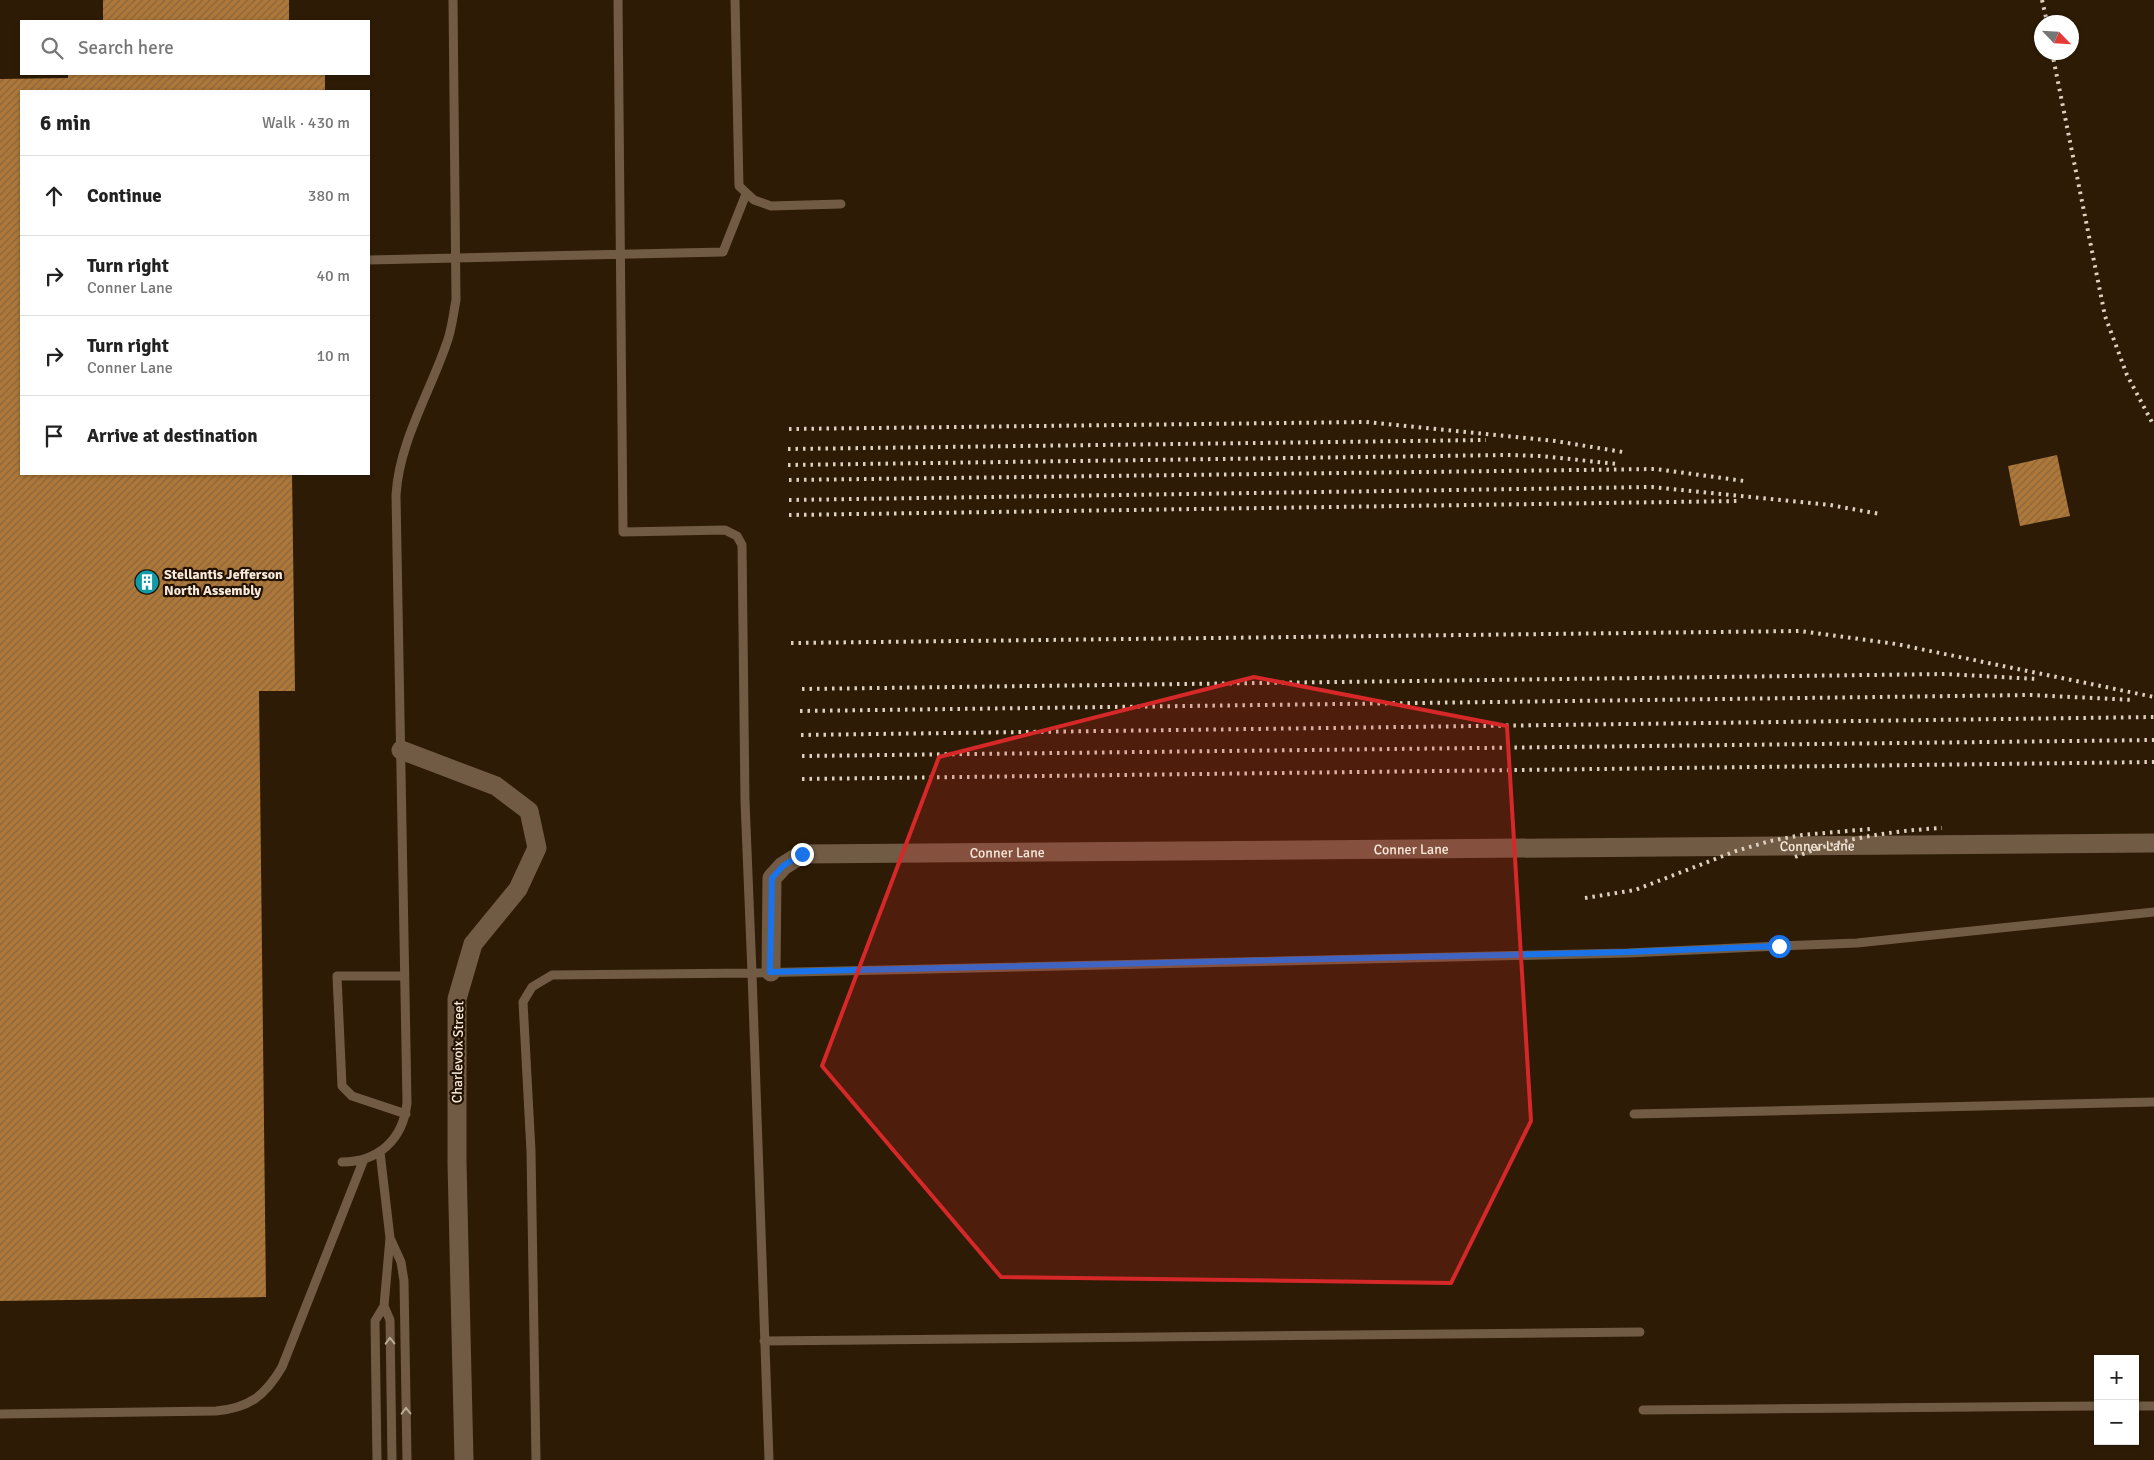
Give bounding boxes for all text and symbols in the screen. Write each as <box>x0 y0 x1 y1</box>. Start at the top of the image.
north arrow <box>2034 15 2079 60</box>
search box <box>20 20 370 75</box>
icon: search <box>38 34 66 62</box>
text: Search here <box>78 36 174 60</box>
text: 6 min <box>40 110 91 136</box>
text: Walk · 430 m <box>262 113 350 133</box>
icon: ahead <box>40 182 68 210</box>
text: Continue <box>87 184 162 208</box>
text: 380 m <box>308 186 350 206</box>
text: Turn right <box>87 254 169 278</box>
icon: right <box>40 262 68 290</box>
text: 40 m <box>316 266 350 286</box>
text: Conner Lane <box>87 278 173 298</box>
text: Turn right <box>87 334 169 358</box>
icon: right <box>40 342 68 370</box>
text: 10 m <box>316 346 350 366</box>
text: Conner Lane <box>87 358 173 378</box>
icon: arrive <box>40 422 68 450</box>
text: Arrive at destination <box>87 424 258 448</box>
place label: Stellantis Jefferson North Assembly <box>164 566 283 599</box>
building icon: Stellantis Jefferson North Assembly <box>134 569 160 595</box>
street label: Conner Lane <box>1780 837 1855 855</box>
street label: Conner Lane <box>1374 840 1449 858</box>
route end <box>791 843 814 866</box>
street label: Conner Lane <box>970 844 1045 861</box>
route start <box>1768 935 1791 958</box>
street label: Charlevoix Street <box>449 1001 467 1103</box>
one-way arrow <box>385 1337 395 1345</box>
map controls <box>2094 1355 2139 1445</box>
button: + <box>2094 1355 2139 1400</box>
button: − <box>2094 1400 2139 1445</box>
one-way arrow <box>401 1407 412 1415</box>

